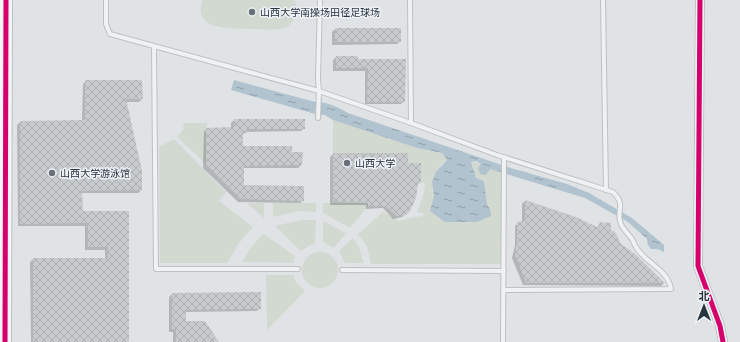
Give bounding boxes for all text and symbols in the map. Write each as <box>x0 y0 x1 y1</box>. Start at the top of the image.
marker: 山西大学南操场田径足球场 <box>247 7 257 17</box>
place label: 山西大学南操场田径足球场 <box>260 7 380 18</box>
marker: 山西大学 <box>342 158 352 168</box>
place label: 山西大学 <box>355 158 395 169</box>
marker: 山西大学游泳馆 <box>47 168 57 178</box>
place label: 山西大学游泳馆 <box>60 168 130 179</box>
north arrow <box>684 286 724 326</box>
text: 北 <box>699 290 710 303</box>

